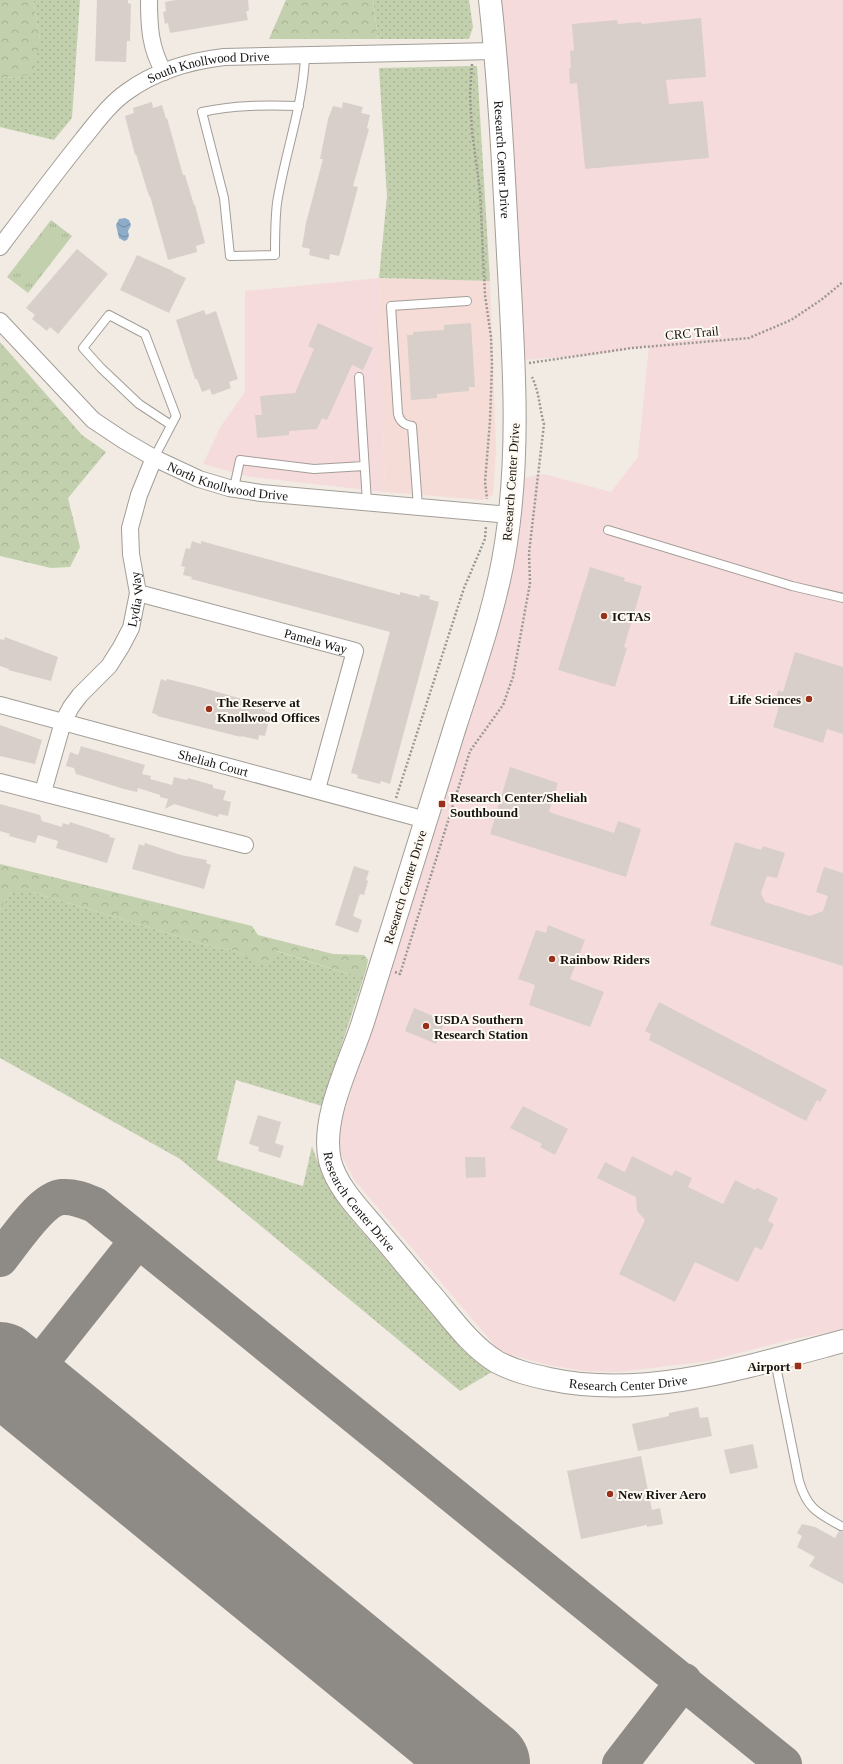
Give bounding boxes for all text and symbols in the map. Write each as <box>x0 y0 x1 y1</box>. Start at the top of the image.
street label: South Knollwood Drive <box>145 48 270 86</box>
street label: Research Center Drive <box>492 100 514 219</box>
street label: CRC Trail <box>665 323 720 343</box>
street label: Research Center Drive <box>499 422 523 542</box>
street label: North Knollwood Drive <box>165 458 289 503</box>
street label: Lydia Way <box>124 570 146 628</box>
place label: ICTAS <box>612 609 651 624</box>
marker: ICTAS <box>599 611 609 621</box>
street label: Pamela Way <box>282 625 350 656</box>
place label: Life Sciences <box>729 692 801 707</box>
marker: Life Sciences <box>804 694 814 704</box>
place label: The Reserve at Knollwood Offices <box>217 695 320 725</box>
marker: The Reserve at Knollwood Offices <box>204 704 214 714</box>
street label: Sheliah Court <box>177 746 250 779</box>
place label: Research Center/Sheliah Southbound <box>450 790 588 820</box>
marker: Research Center/Sheliah Southbound <box>437 799 447 809</box>
street label: Research Center Drive <box>381 828 430 946</box>
place label: Rainbow Riders <box>560 952 650 967</box>
marker: Rainbow Riders <box>547 954 557 964</box>
place label: USDA Southern Research Station <box>434 1012 529 1042</box>
marker: USDA Southern Research Station <box>421 1021 431 1031</box>
street label: Research Center Drive <box>321 1151 399 1254</box>
place label: Airport <box>747 1359 791 1374</box>
marker: Airport <box>793 1361 803 1371</box>
street label: Research Center Drive <box>568 1372 689 1393</box>
place label: New River Aero <box>618 1487 706 1502</box>
marker: New River Aero <box>605 1489 615 1499</box>

